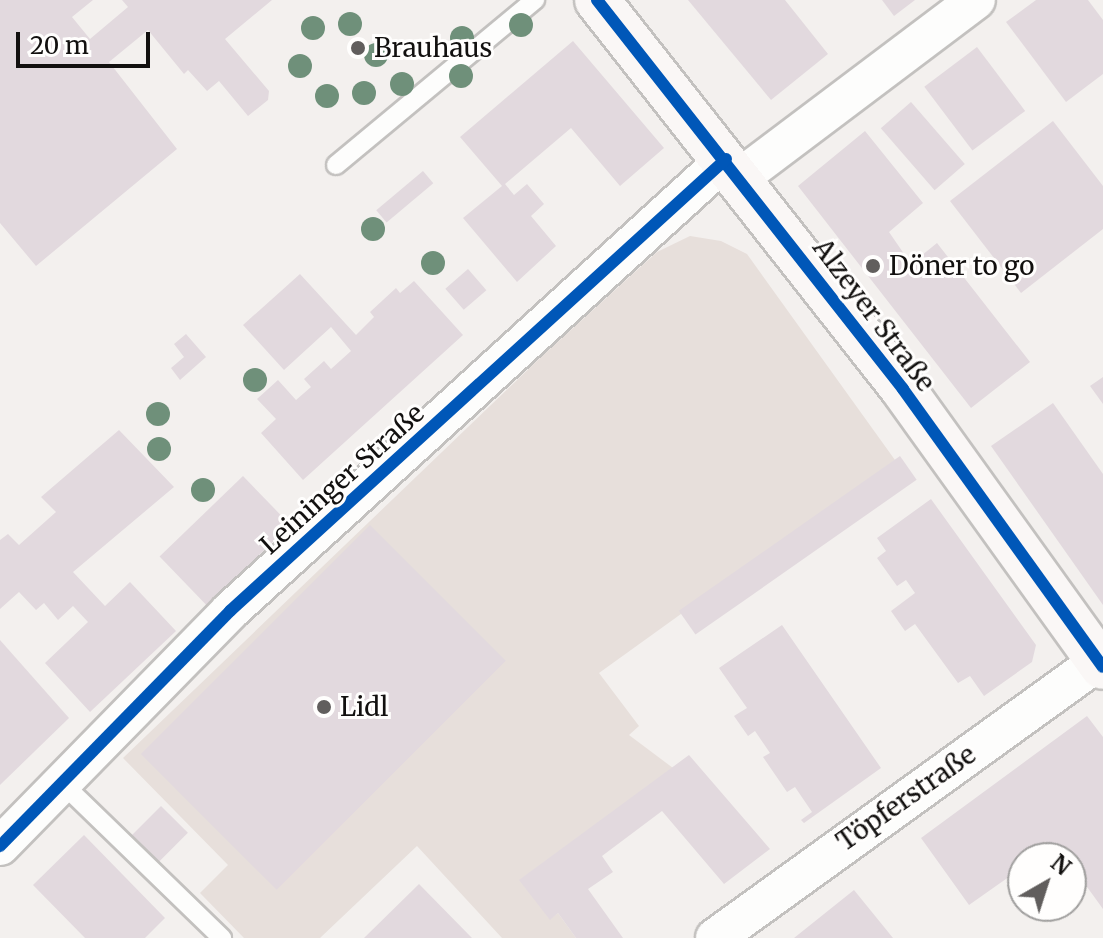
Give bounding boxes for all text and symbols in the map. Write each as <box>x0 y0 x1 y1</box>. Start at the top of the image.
scale bar <box>20 16 154 66</box>
text: 20 m <box>30 30 89 61</box>
place label: Brauhaus <box>374 32 492 64</box>
marker: Brauhaus <box>349 39 367 57</box>
street label: Alzeyer Straße <box>807 233 941 397</box>
place label: Döner to go <box>889 250 1034 282</box>
marker: Döner to go <box>864 257 882 275</box>
street label: Leininger Straße <box>254 397 430 561</box>
place label: Lidl <box>340 691 388 723</box>
marker: Lidl <box>315 698 333 716</box>
street label: Töpferstraße <box>831 739 981 857</box>
north arrow <box>1007 842 1087 922</box>
text: N <box>1045 849 1076 881</box>

